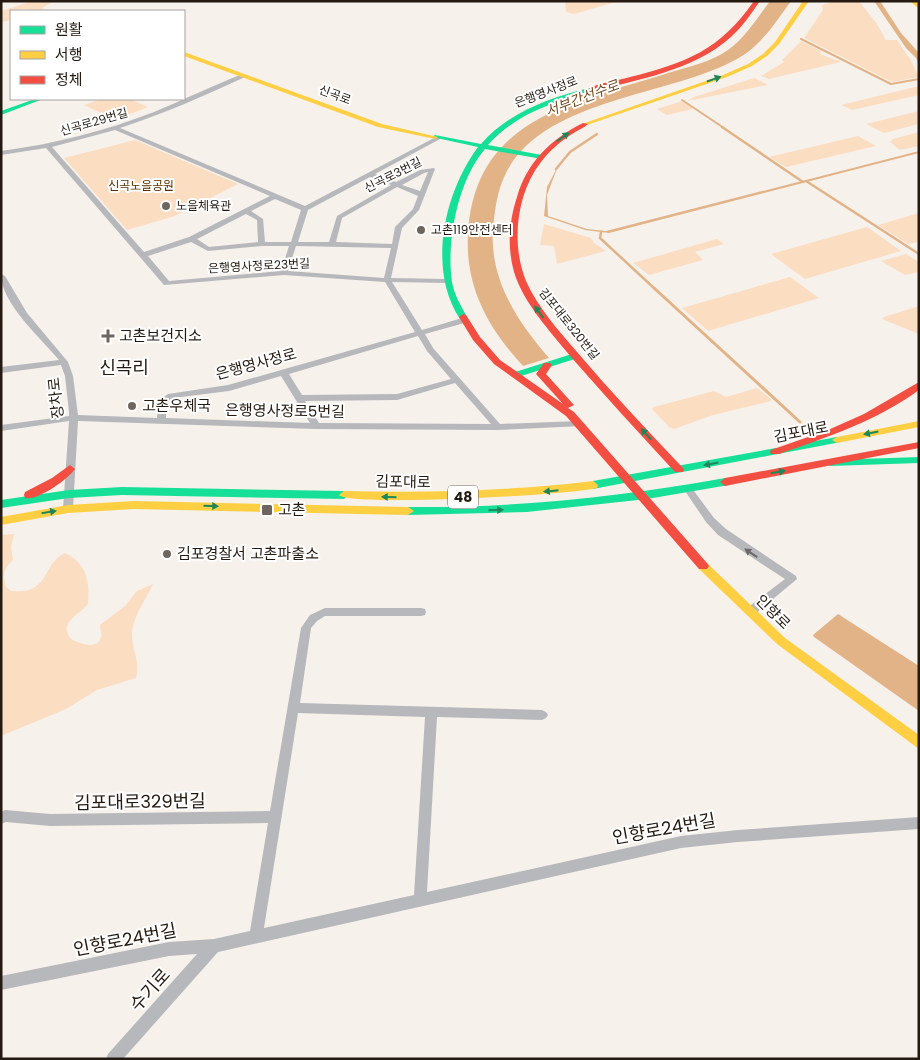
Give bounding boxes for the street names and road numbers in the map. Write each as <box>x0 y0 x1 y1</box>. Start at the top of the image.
street label: 은행영사정로 <box>512 72 580 111</box>
street label: 신곡로 <box>317 81 354 108</box>
street label: 신곡로29번길 <box>58 104 130 139</box>
street label: 신곡로3번길 <box>361 153 424 196</box>
street label: 은행영사정로23번길 <box>207 254 310 277</box>
street label: 김포대로320번길 <box>535 284 604 363</box>
street label: 은행영사정로 <box>213 343 299 384</box>
street label: 장차로 <box>43 376 68 420</box>
street label: 은행영사정로5번길 <box>225 399 345 422</box>
street label: 김포대로 <box>772 416 830 447</box>
street label: 김포대로 <box>375 471 431 492</box>
road number: 48 <box>448 486 478 508</box>
street label: 인향로 <box>751 590 795 634</box>
street label: 김포대로329번길 <box>74 788 206 815</box>
street label: 인향로24번길 <box>610 807 718 850</box>
street label: 인향로24번길 <box>71 917 179 962</box>
street label: 수기로 <box>124 963 176 1016</box>

